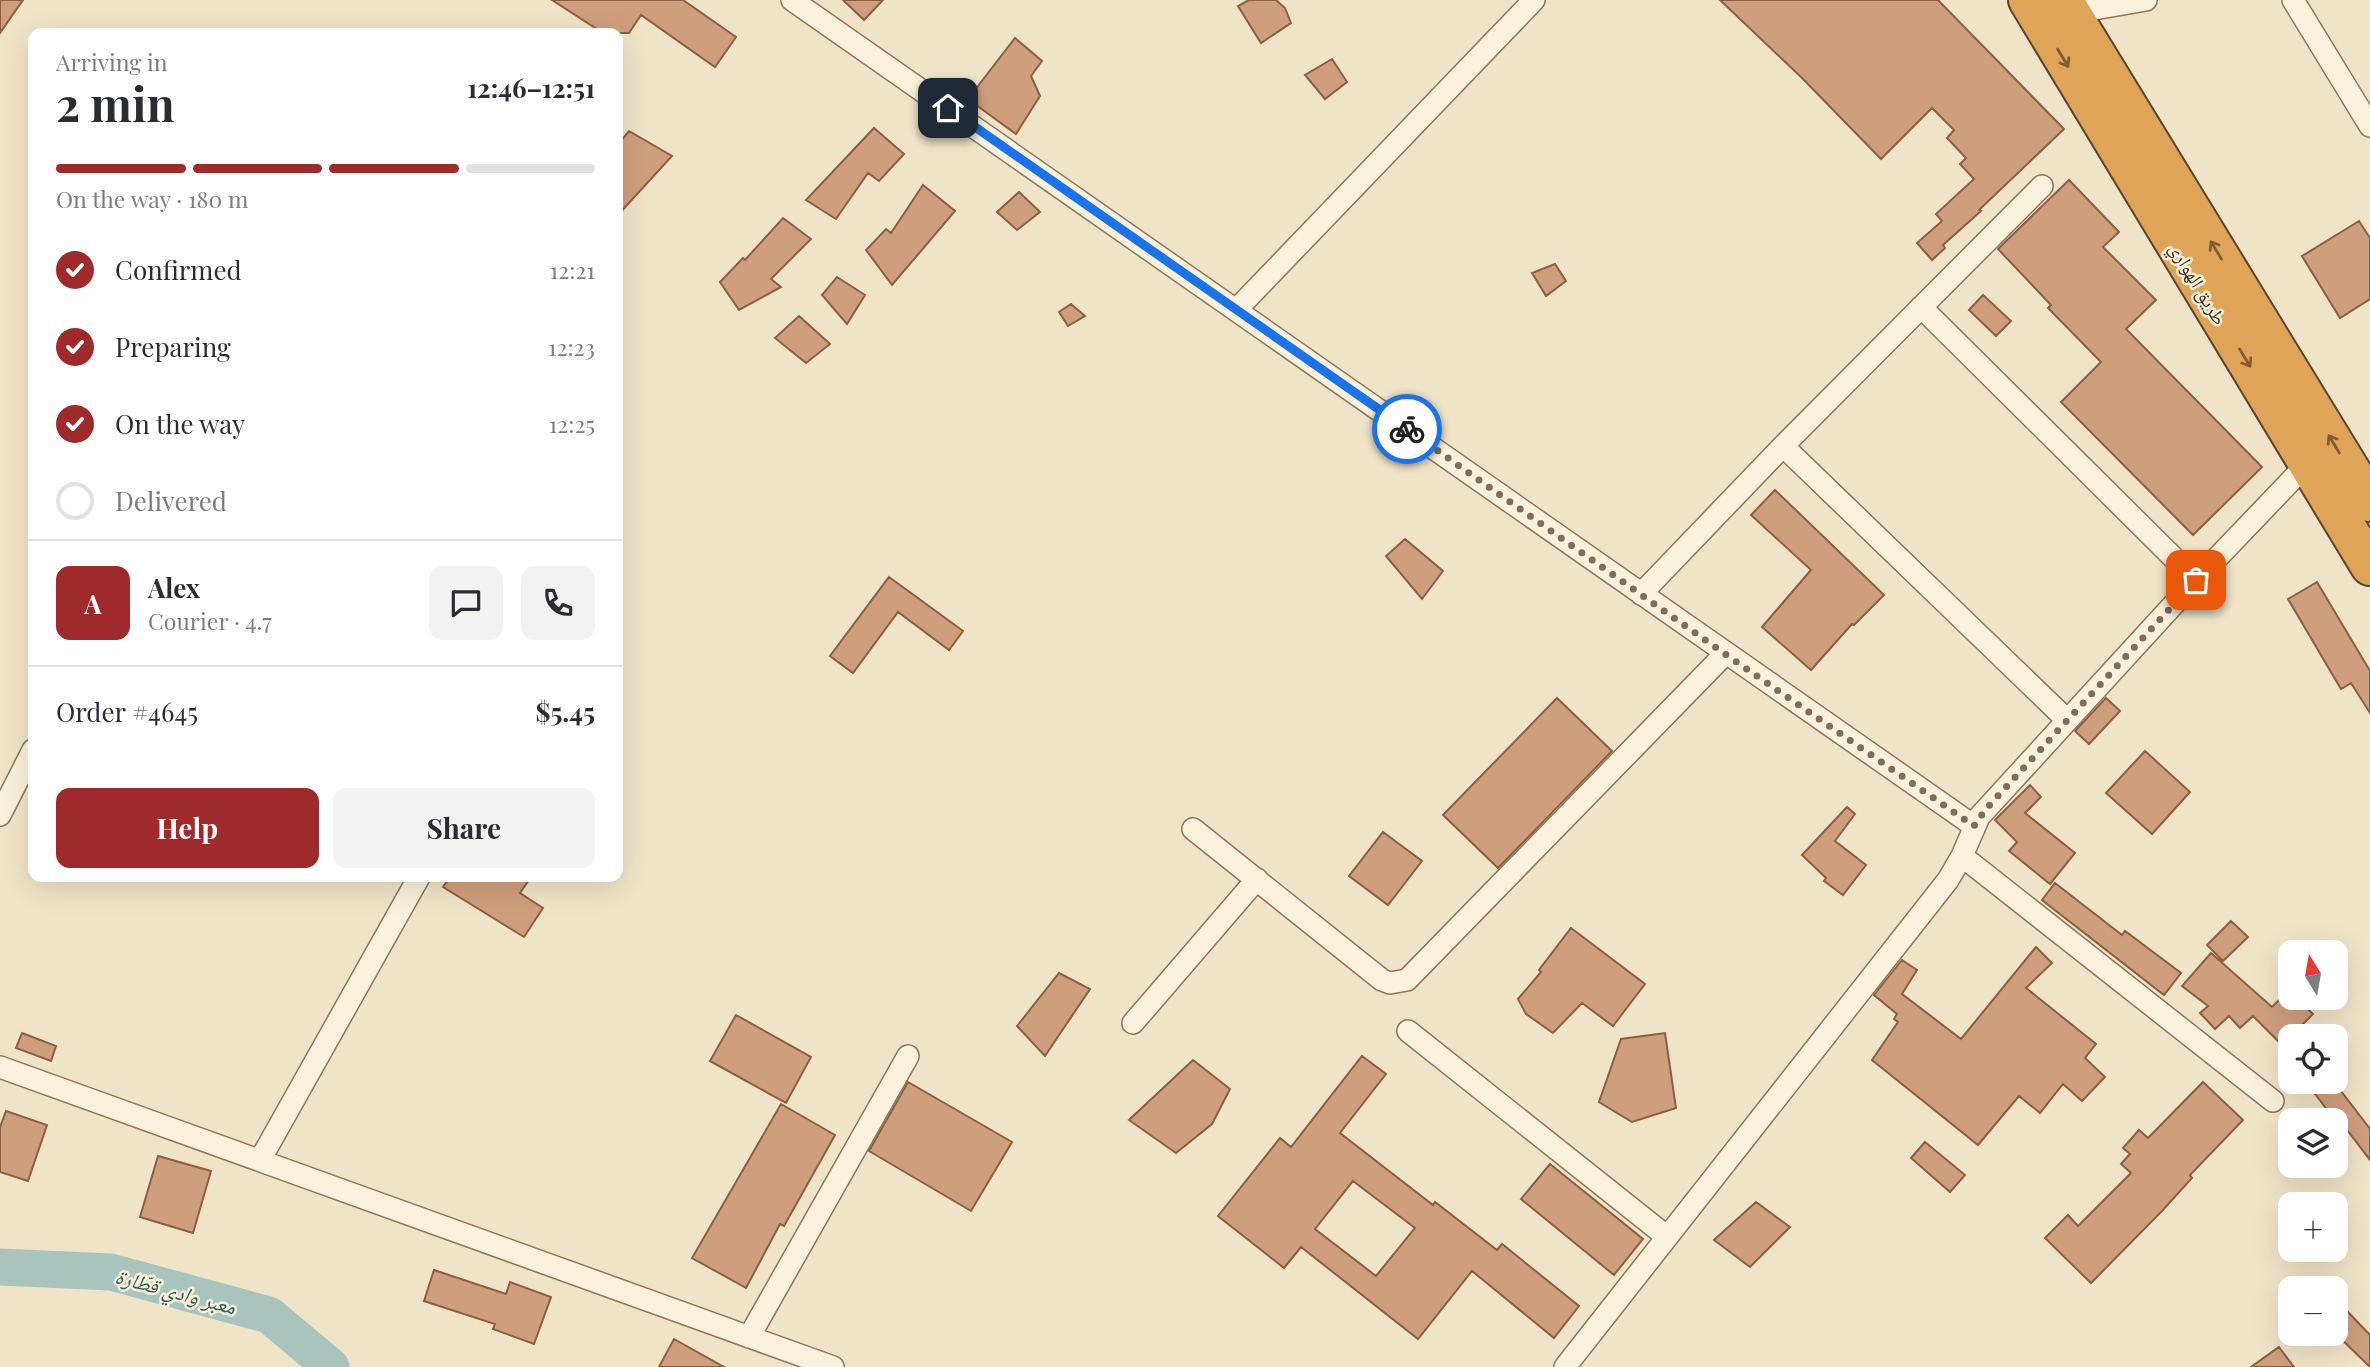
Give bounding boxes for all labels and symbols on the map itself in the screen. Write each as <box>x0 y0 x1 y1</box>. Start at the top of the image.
one-way arrow <box>2057 48 2071 68</box>
pin <box>918 78 978 138</box>
street label: طريق الهواري <box>2161 237 2234 331</box>
one-way arrow <box>2208 240 2222 260</box>
one-way arrow <box>2238 347 2252 367</box>
courier <box>1372 394 1442 464</box>
one-way arrow <box>2327 434 2341 454</box>
pin <box>2166 550 2226 610</box>
north arrow <box>2278 940 2348 1010</box>
water label: معبر وادي قطّارة <box>111 1260 240 1324</box>

